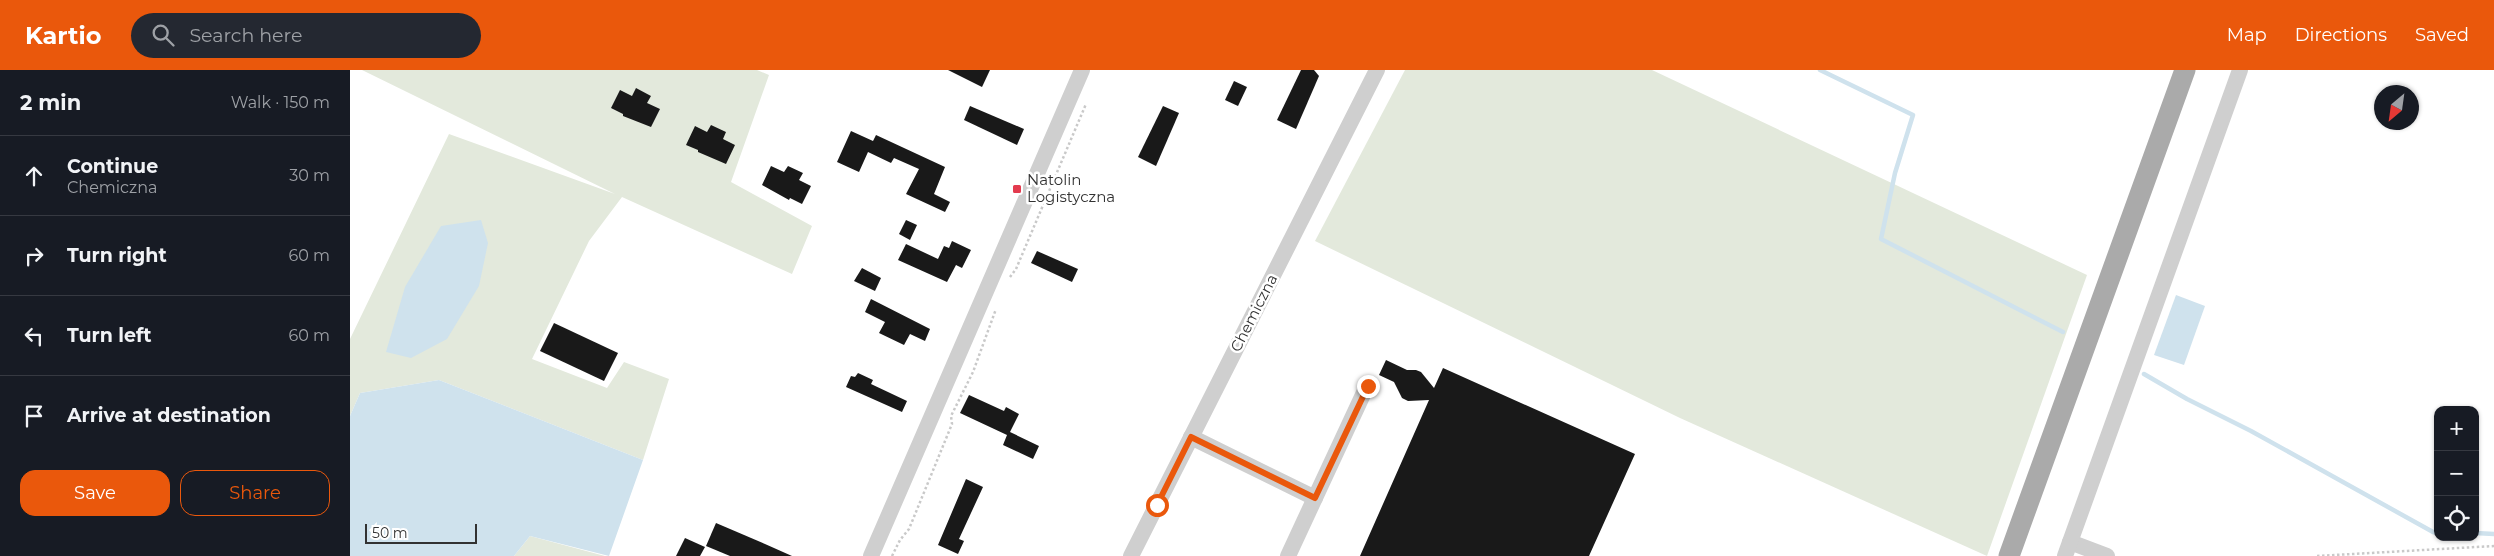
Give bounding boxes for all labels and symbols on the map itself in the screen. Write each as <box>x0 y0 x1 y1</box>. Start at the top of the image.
north arrow <box>2374 85 2419 130</box>
place label: Natolin Logistyczna <box>1027 170 1115 206</box>
marker: Natolin Logistyczna <box>1011 183 1023 195</box>
street label: Chemiczna <box>1226 271 1281 355</box>
route end <box>1357 375 1380 398</box>
route start <box>1146 494 1169 517</box>
scale bar <box>365 521 478 544</box>

